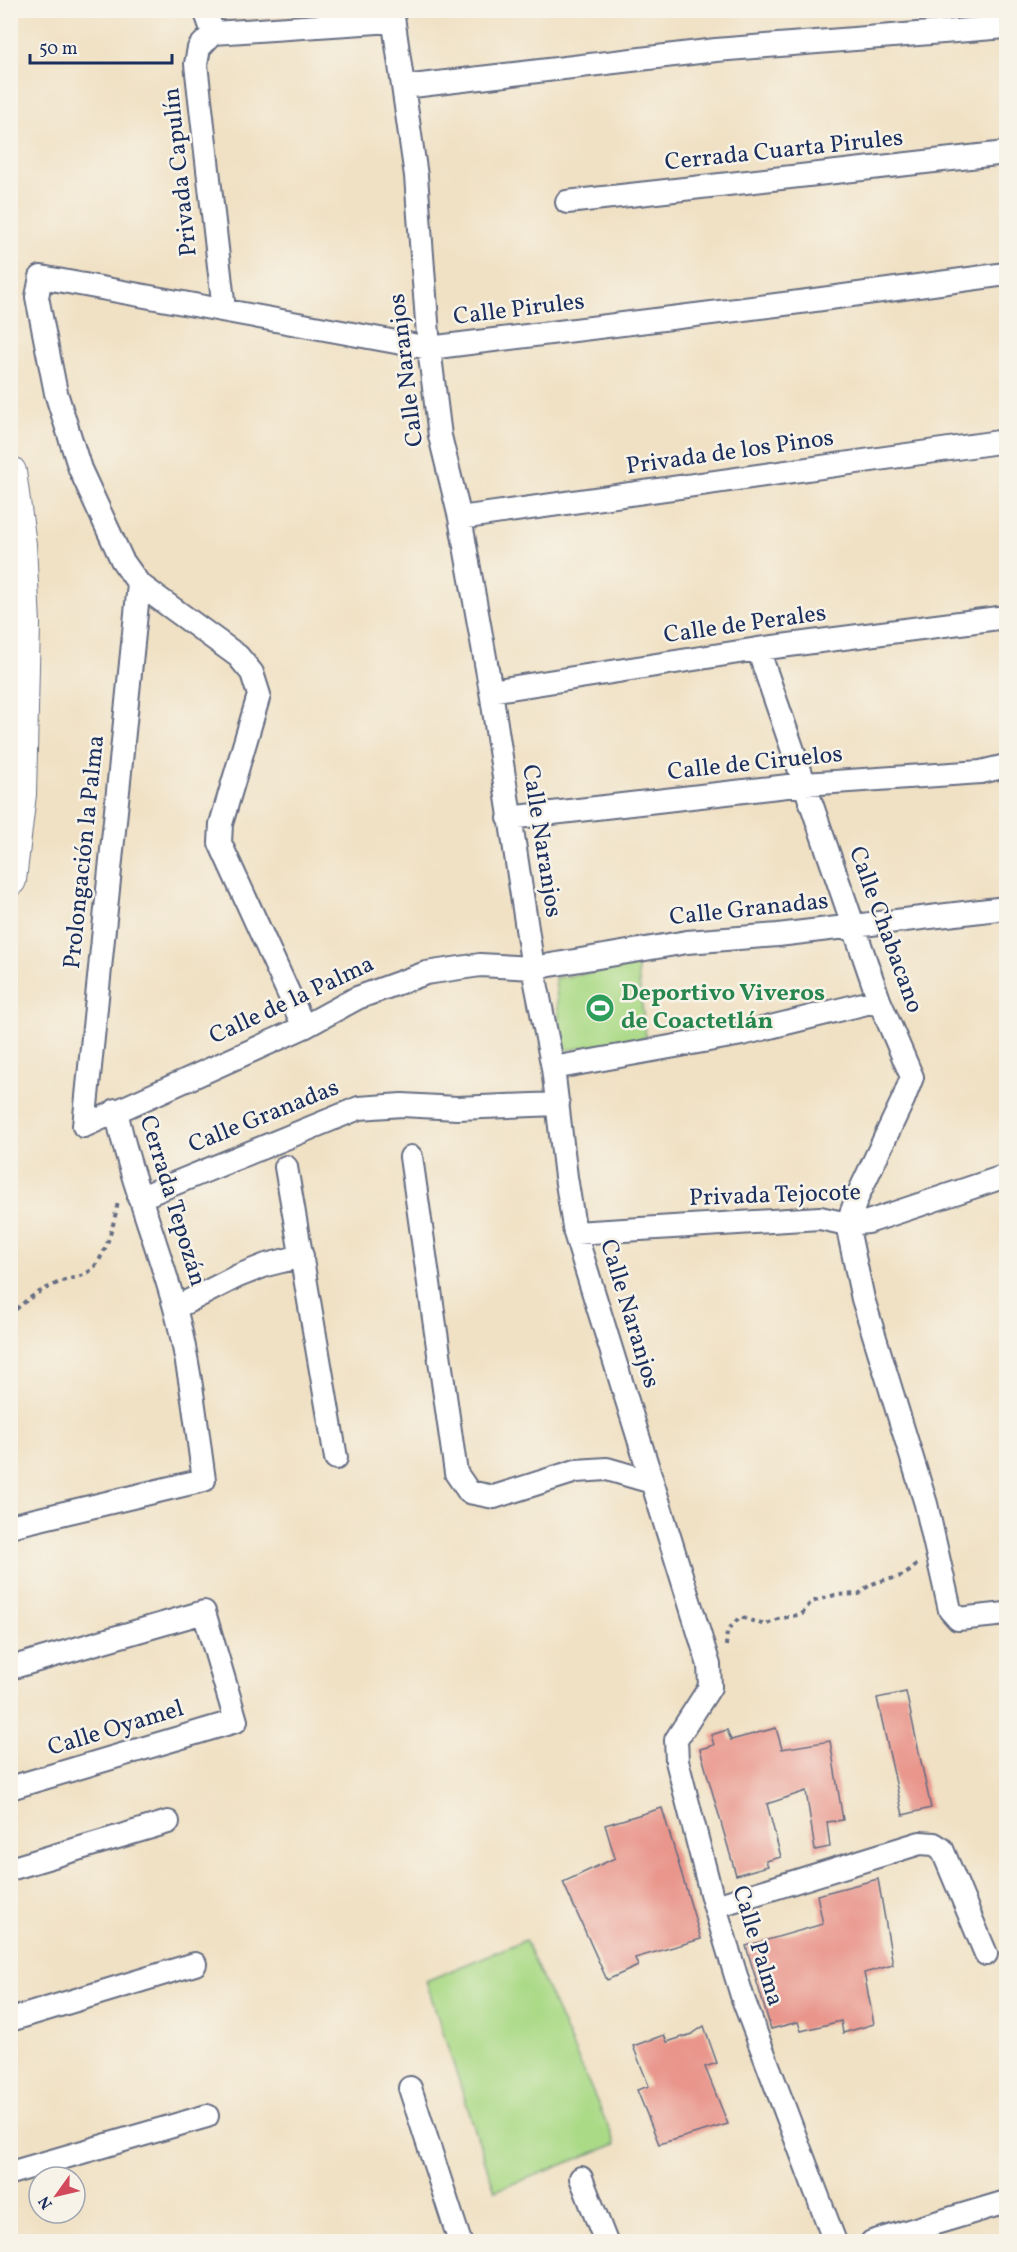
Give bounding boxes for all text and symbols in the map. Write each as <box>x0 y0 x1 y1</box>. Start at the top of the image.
scale bar <box>30 27 172 65</box>
text: 50 m <box>39 37 78 62</box>
street label: Privada Capulín <box>155 86 207 258</box>
street label: Cerrada Cuarta Pirules <box>663 122 905 180</box>
street label: Calle Pirules <box>452 285 586 335</box>
street label: Calle Naranjos <box>381 291 433 449</box>
street label: Privada de los Pinos <box>624 422 836 484</box>
street label: Calle de Perales <box>662 597 828 653</box>
street label: Prolongación la Palma <box>56 733 114 971</box>
street label: Calle de Ciruelos <box>666 738 844 790</box>
street label: Calle Naranjos <box>512 762 570 920</box>
street label: Calle Chabacano <box>839 842 931 1018</box>
street label: Calle Granadas <box>668 885 830 935</box>
street label: Calle de la Palma <box>204 948 380 1054</box>
place label: Deportivo Viveros de Coactetlán <box>621 977 825 1039</box>
sports icon: Deportivo Viveros de Coactetlán <box>584 992 616 1024</box>
street label: Calle Granadas <box>184 1071 344 1163</box>
street label: Cerrada Tepozán <box>130 1111 214 1291</box>
street label: Privada Tejocote <box>689 1176 861 1216</box>
street label: Calle Naranjos <box>590 1235 668 1393</box>
street label: Calle Oyamel <box>44 1692 188 1766</box>
street label: Calle Palma <box>723 1882 791 2010</box>
north arrow <box>27 2165 87 2225</box>
text: N <box>34 2191 59 2213</box>

